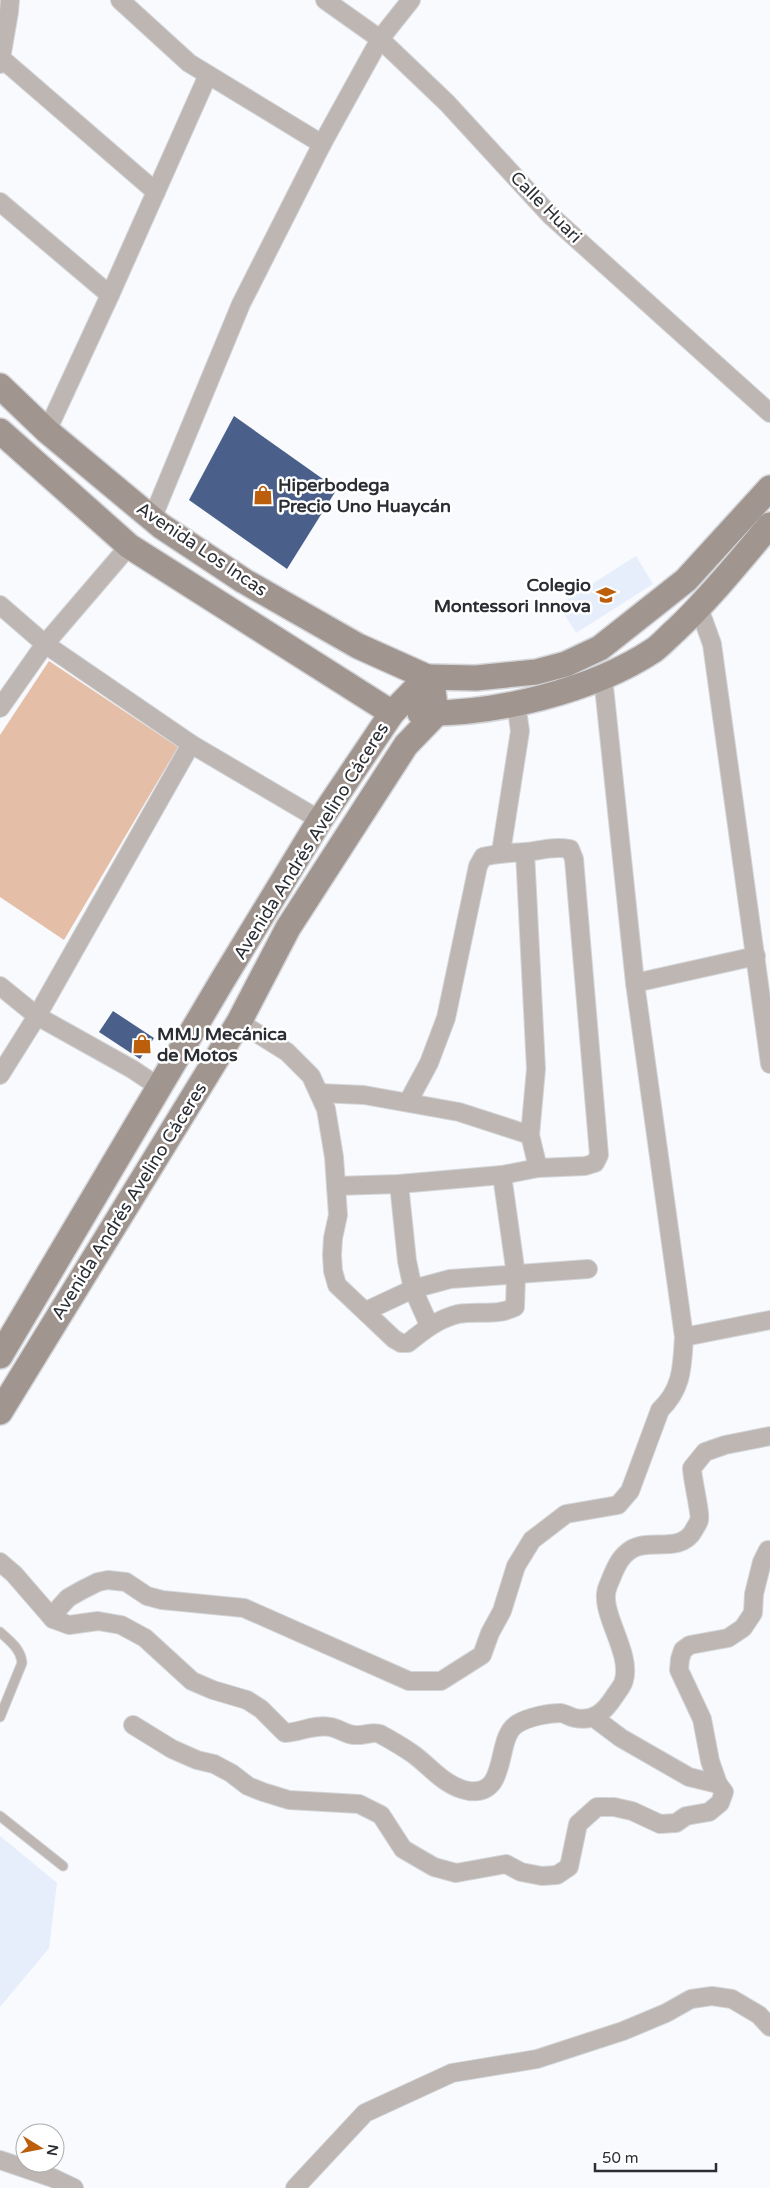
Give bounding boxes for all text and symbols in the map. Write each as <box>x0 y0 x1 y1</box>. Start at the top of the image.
street label: Calle Huari <box>506 167 586 247</box>
place label: Hiperbodega Precio Uno Huaycán <box>278 474 451 517</box>
shop icon: Hiperbodega Precio Uno Huaycán <box>252 484 274 506</box>
street label: Avenida Los Incas <box>132 497 272 601</box>
place label: Colegio Montessori Innova <box>434 574 591 617</box>
school or university icon: Colegio Montessori Innova <box>595 584 617 606</box>
street label: Avenida Andrés Avelino Cáceres <box>229 718 393 964</box>
place label: MMJ Mecánica de Motos <box>157 1023 287 1066</box>
shop icon: MMJ Mecánica de Motos <box>131 1033 153 1055</box>
street label: Avenida Andrés Avelino Cáceres <box>47 1078 211 1324</box>
north arrow <box>15 2123 65 2173</box>
scale bar <box>595 2140 716 2172</box>
text: N <box>43 2143 62 2157</box>
text: 50 m <box>602 2149 639 2167</box>

